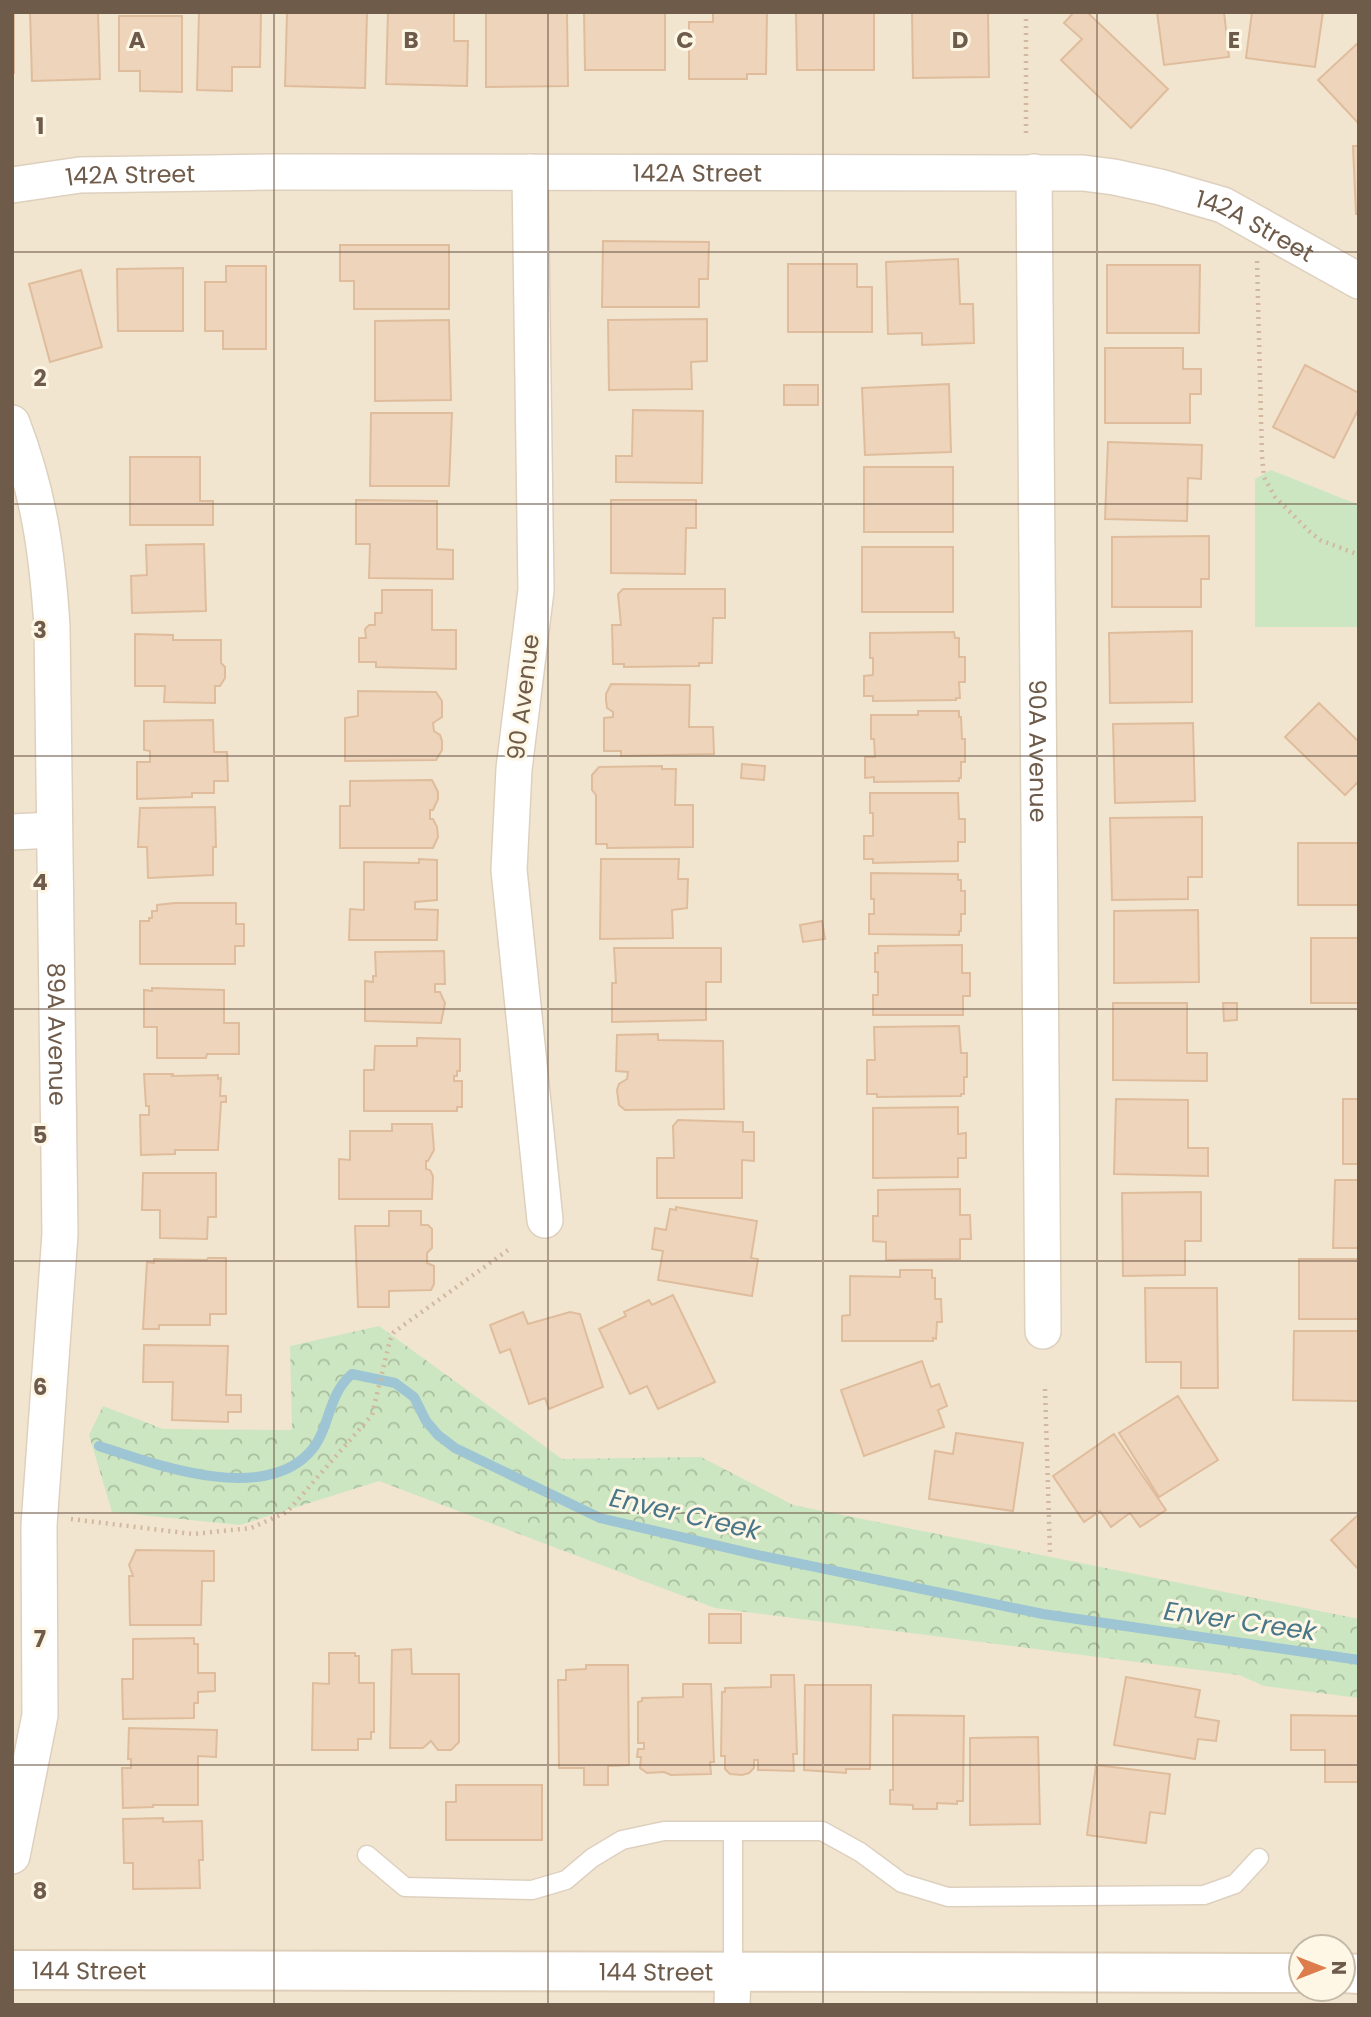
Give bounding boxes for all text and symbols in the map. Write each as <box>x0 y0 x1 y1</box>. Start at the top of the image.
text: A <box>129 24 146 56</box>
text: B <box>403 24 419 56</box>
text: C <box>676 24 694 56</box>
text: D <box>952 24 968 56</box>
text: E <box>1228 24 1240 56</box>
text: 1 <box>36 110 44 142</box>
street label: 142A Street <box>632 156 762 189</box>
street label: 142A Street <box>63 157 195 193</box>
street label: 142A Street <box>1192 182 1320 269</box>
text: 2 <box>33 362 47 394</box>
text: 3 <box>33 614 47 646</box>
street label: 90 Avenue <box>499 632 547 762</box>
street label: 90A Avenue <box>1021 679 1056 823</box>
text: 4 <box>32 866 48 898</box>
street label: 89A Avenue <box>40 962 75 1106</box>
text: 5 <box>33 1119 47 1151</box>
text: 6 <box>33 1371 47 1403</box>
water label: Enver Creek <box>606 1479 765 1549</box>
water label: Enver Creek <box>1161 1592 1320 1650</box>
text: 7 <box>34 1623 46 1655</box>
text: 8 <box>33 1875 47 1907</box>
north arrow <box>1287 1933 1357 2003</box>
street label: 144 Street <box>32 1954 146 1987</box>
street label: 144 Street <box>599 1955 713 1988</box>
text: N <box>1325 1961 1352 1975</box>

